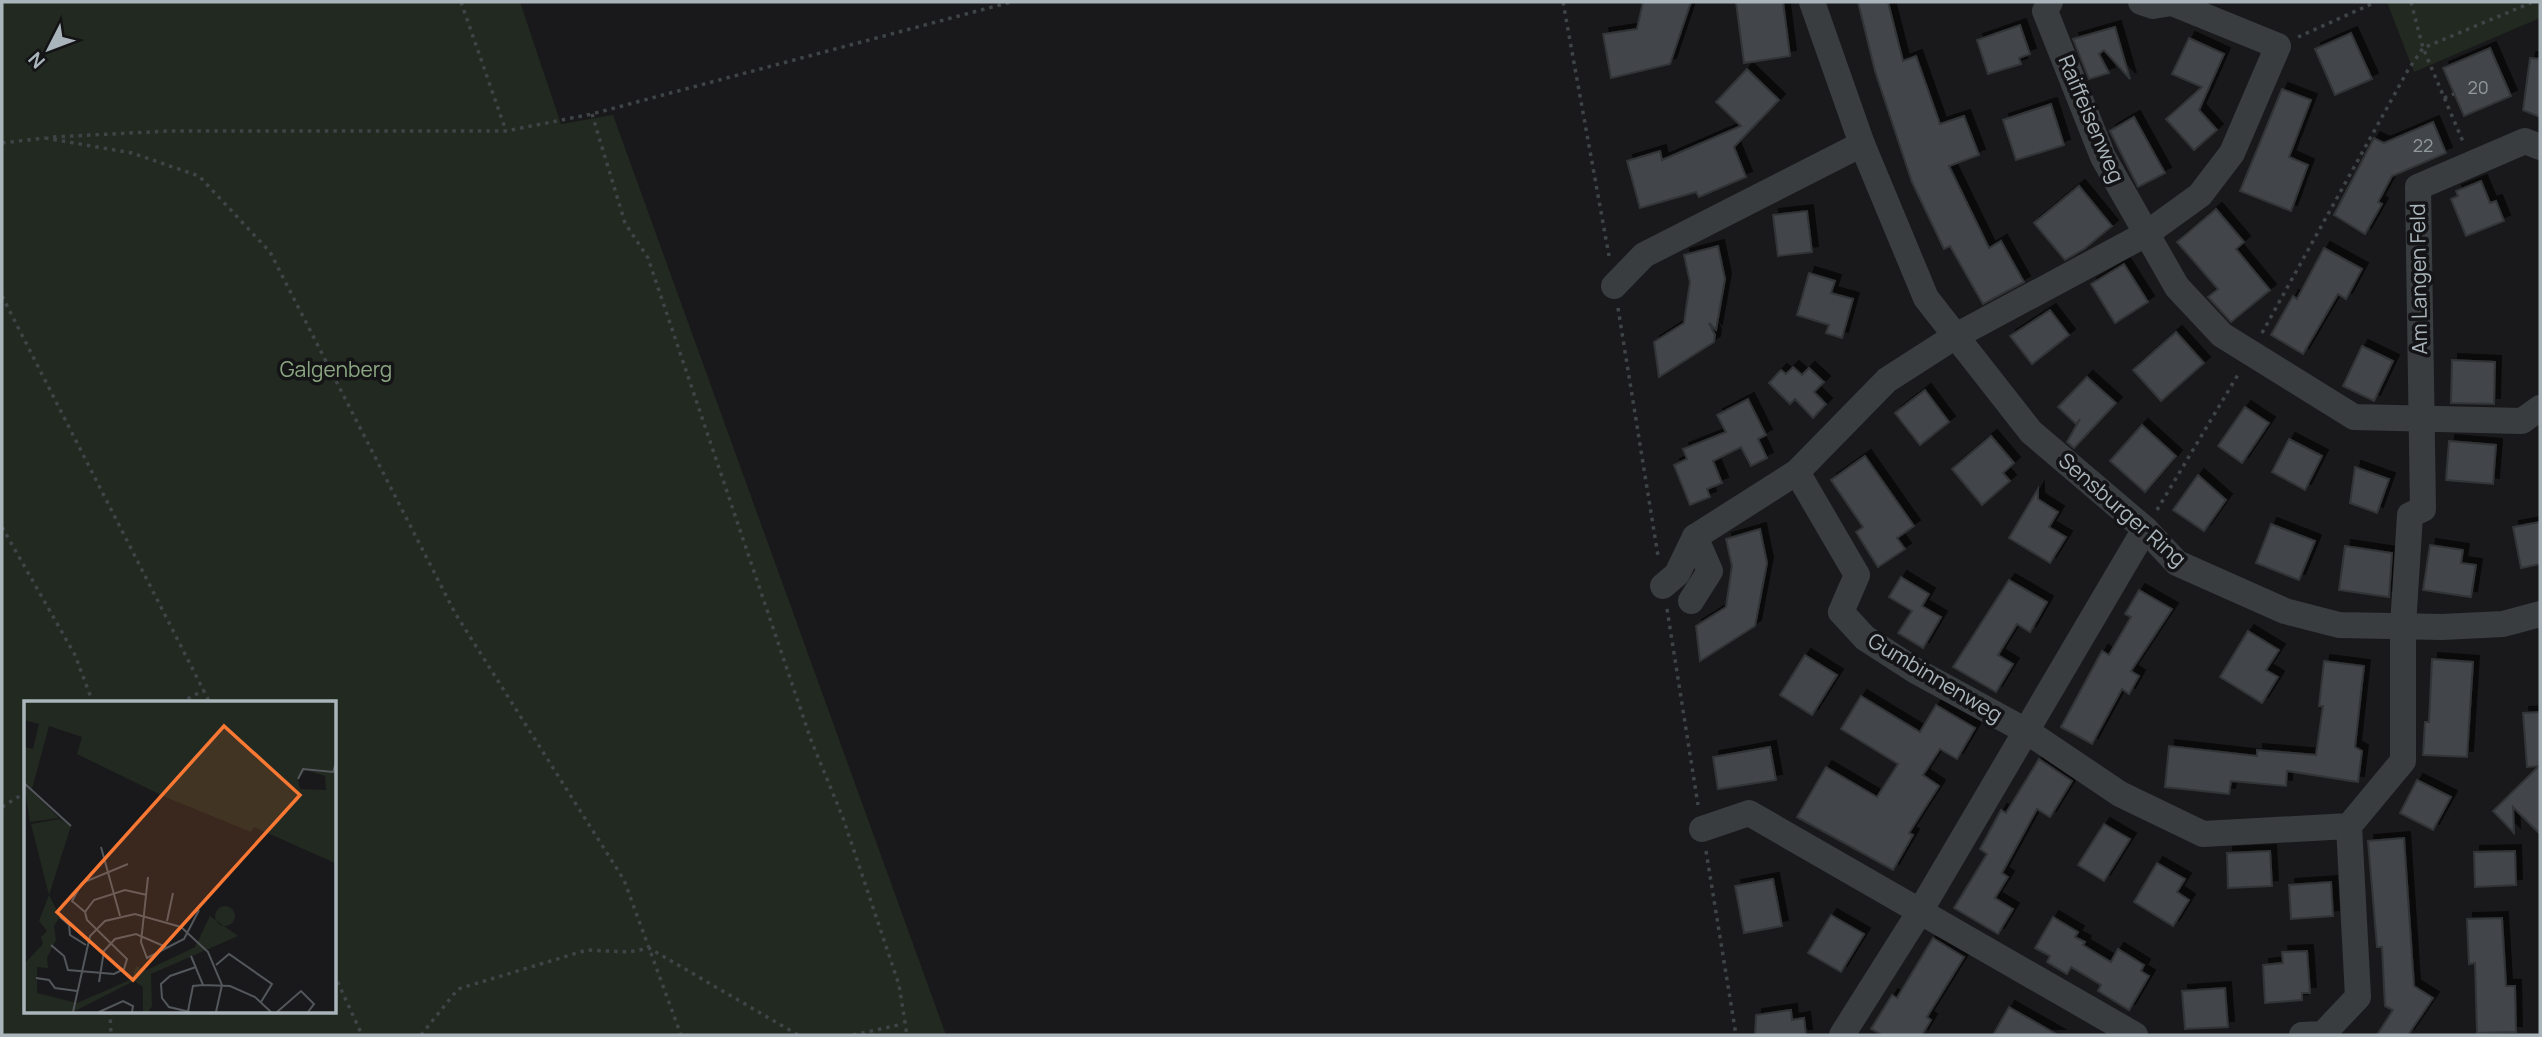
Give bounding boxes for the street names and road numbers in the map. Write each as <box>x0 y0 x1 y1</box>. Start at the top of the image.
street label: Raiffeisenweg <box>2052 50 2131 187</box>
street label: Am Langen Feld <box>2403 203 2433 355</box>
street label: Sensburger Ring <box>2053 446 2192 572</box>
street label: Gumbinnenweg <box>1863 626 2008 728</box>

